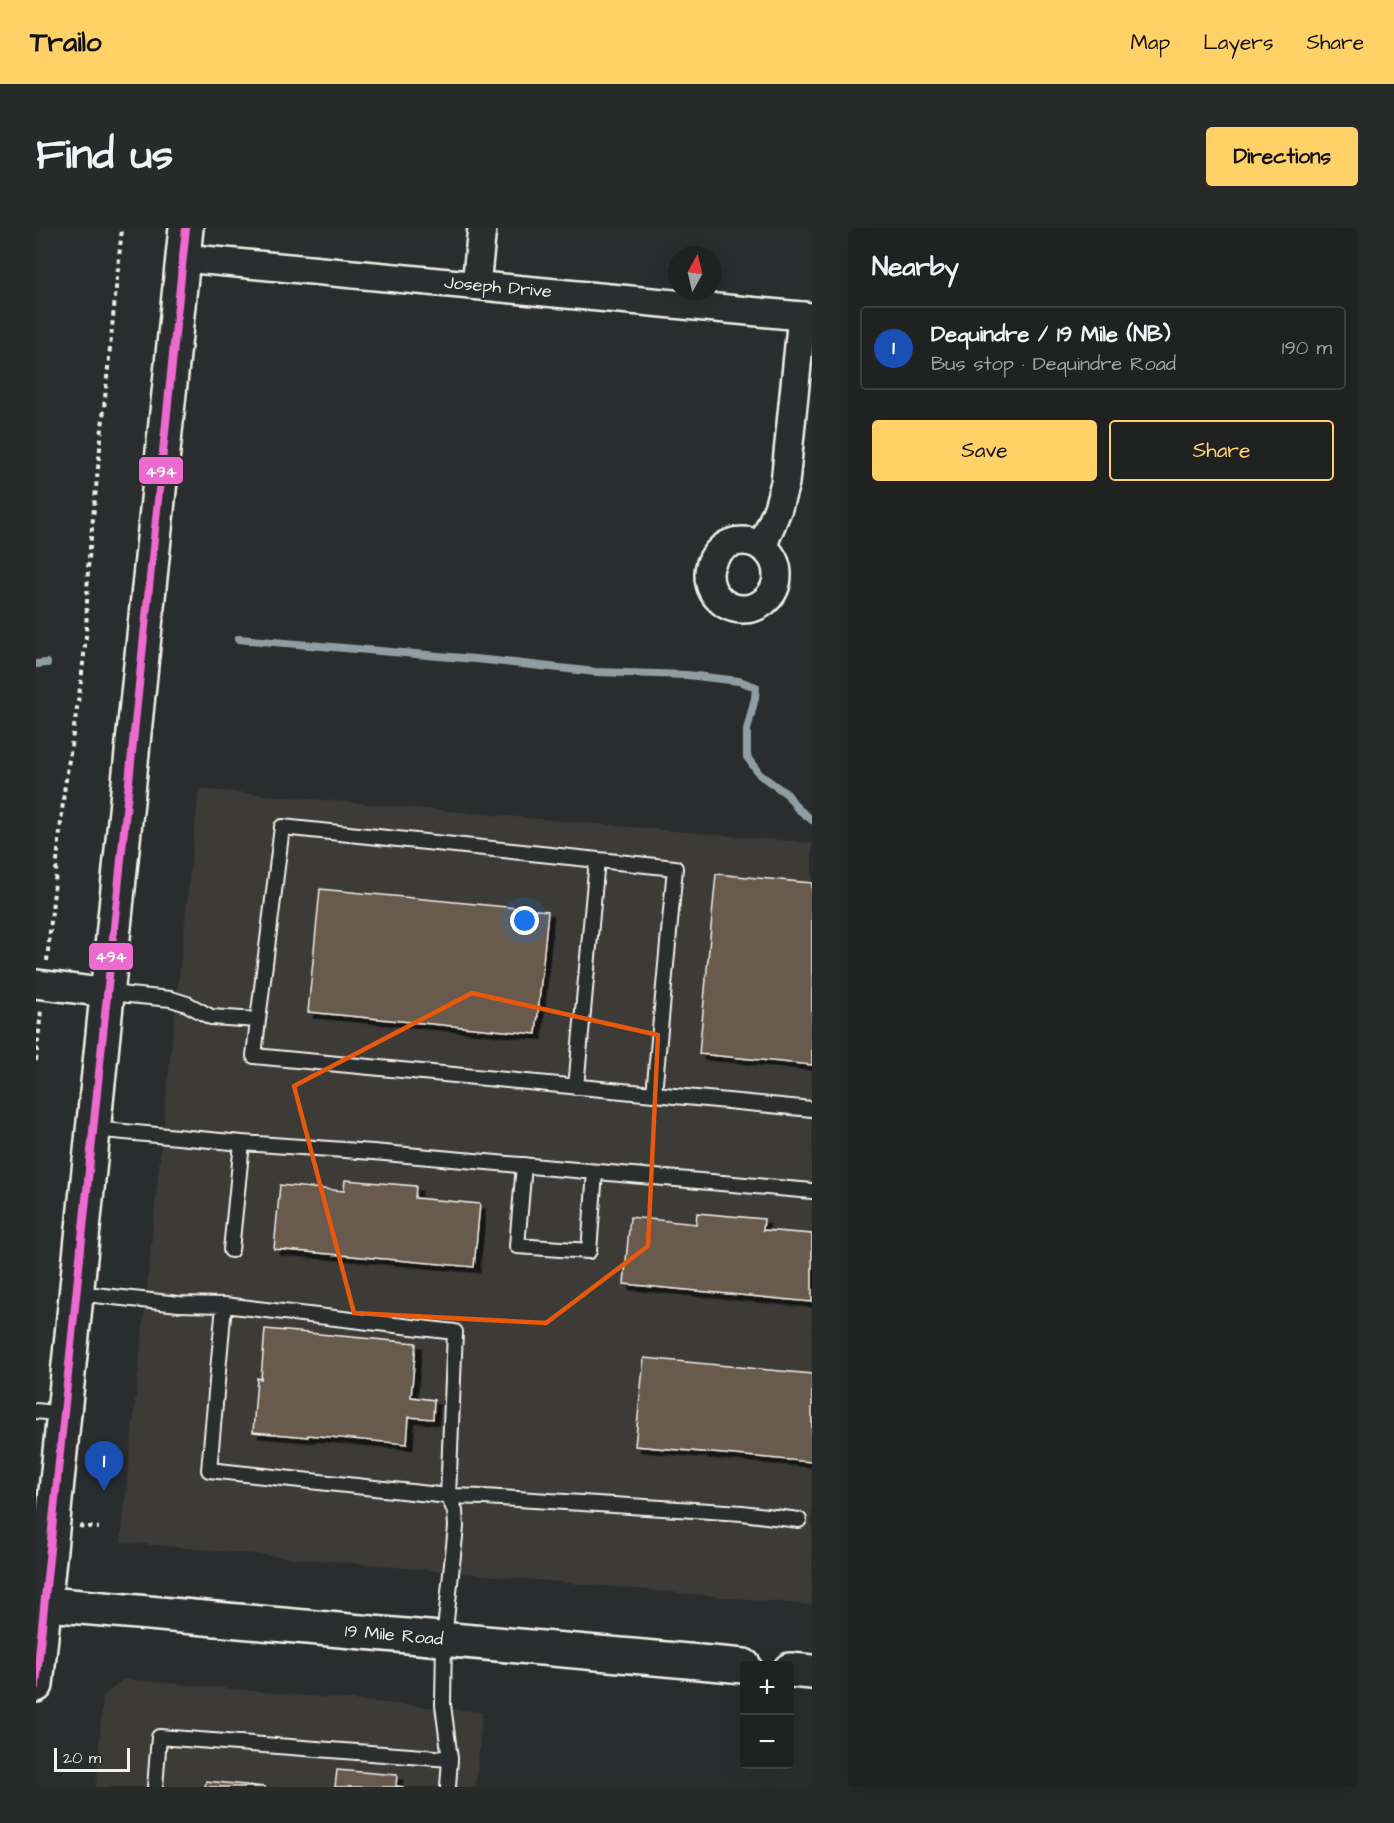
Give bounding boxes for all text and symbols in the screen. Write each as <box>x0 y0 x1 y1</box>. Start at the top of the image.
text: Trailo <box>30 23 102 62</box>
text: Map <box>1130 28 1170 57</box>
text: Layers <box>1203 28 1273 57</box>
text: Share <box>1306 28 1364 57</box>
text: Find us <box>36 127 173 185</box>
button: Directions <box>1206 127 1358 186</box>
north arrow <box>668 246 722 300</box>
text: Nearby <box>872 249 959 285</box>
street label: Joseph Drive <box>443 270 553 304</box>
text: Dequindre / 19 Mile (NB) <box>931 319 1171 350</box>
text: 1 <box>892 334 895 362</box>
text: 190 m <box>1282 334 1332 362</box>
text: Bus stop · Dequindre Road <box>931 350 1176 378</box>
button: Save <box>872 420 1097 481</box>
button: Share <box>1109 420 1334 481</box>
line badge: 494 <box>138 456 184 485</box>
text: 494 <box>146 461 177 483</box>
your location <box>510 906 539 935</box>
line badge: 494 <box>88 942 134 971</box>
text: 494 <box>96 946 127 968</box>
pin: 1 <box>84 1442 124 1491</box>
street label: 19 Mile Road <box>344 1618 444 1652</box>
map controls <box>740 1661 794 1769</box>
button: + <box>740 1661 794 1715</box>
button: − <box>740 1715 794 1769</box>
scale bar <box>54 1745 130 1772</box>
text: 20 m <box>63 1747 101 1769</box>

